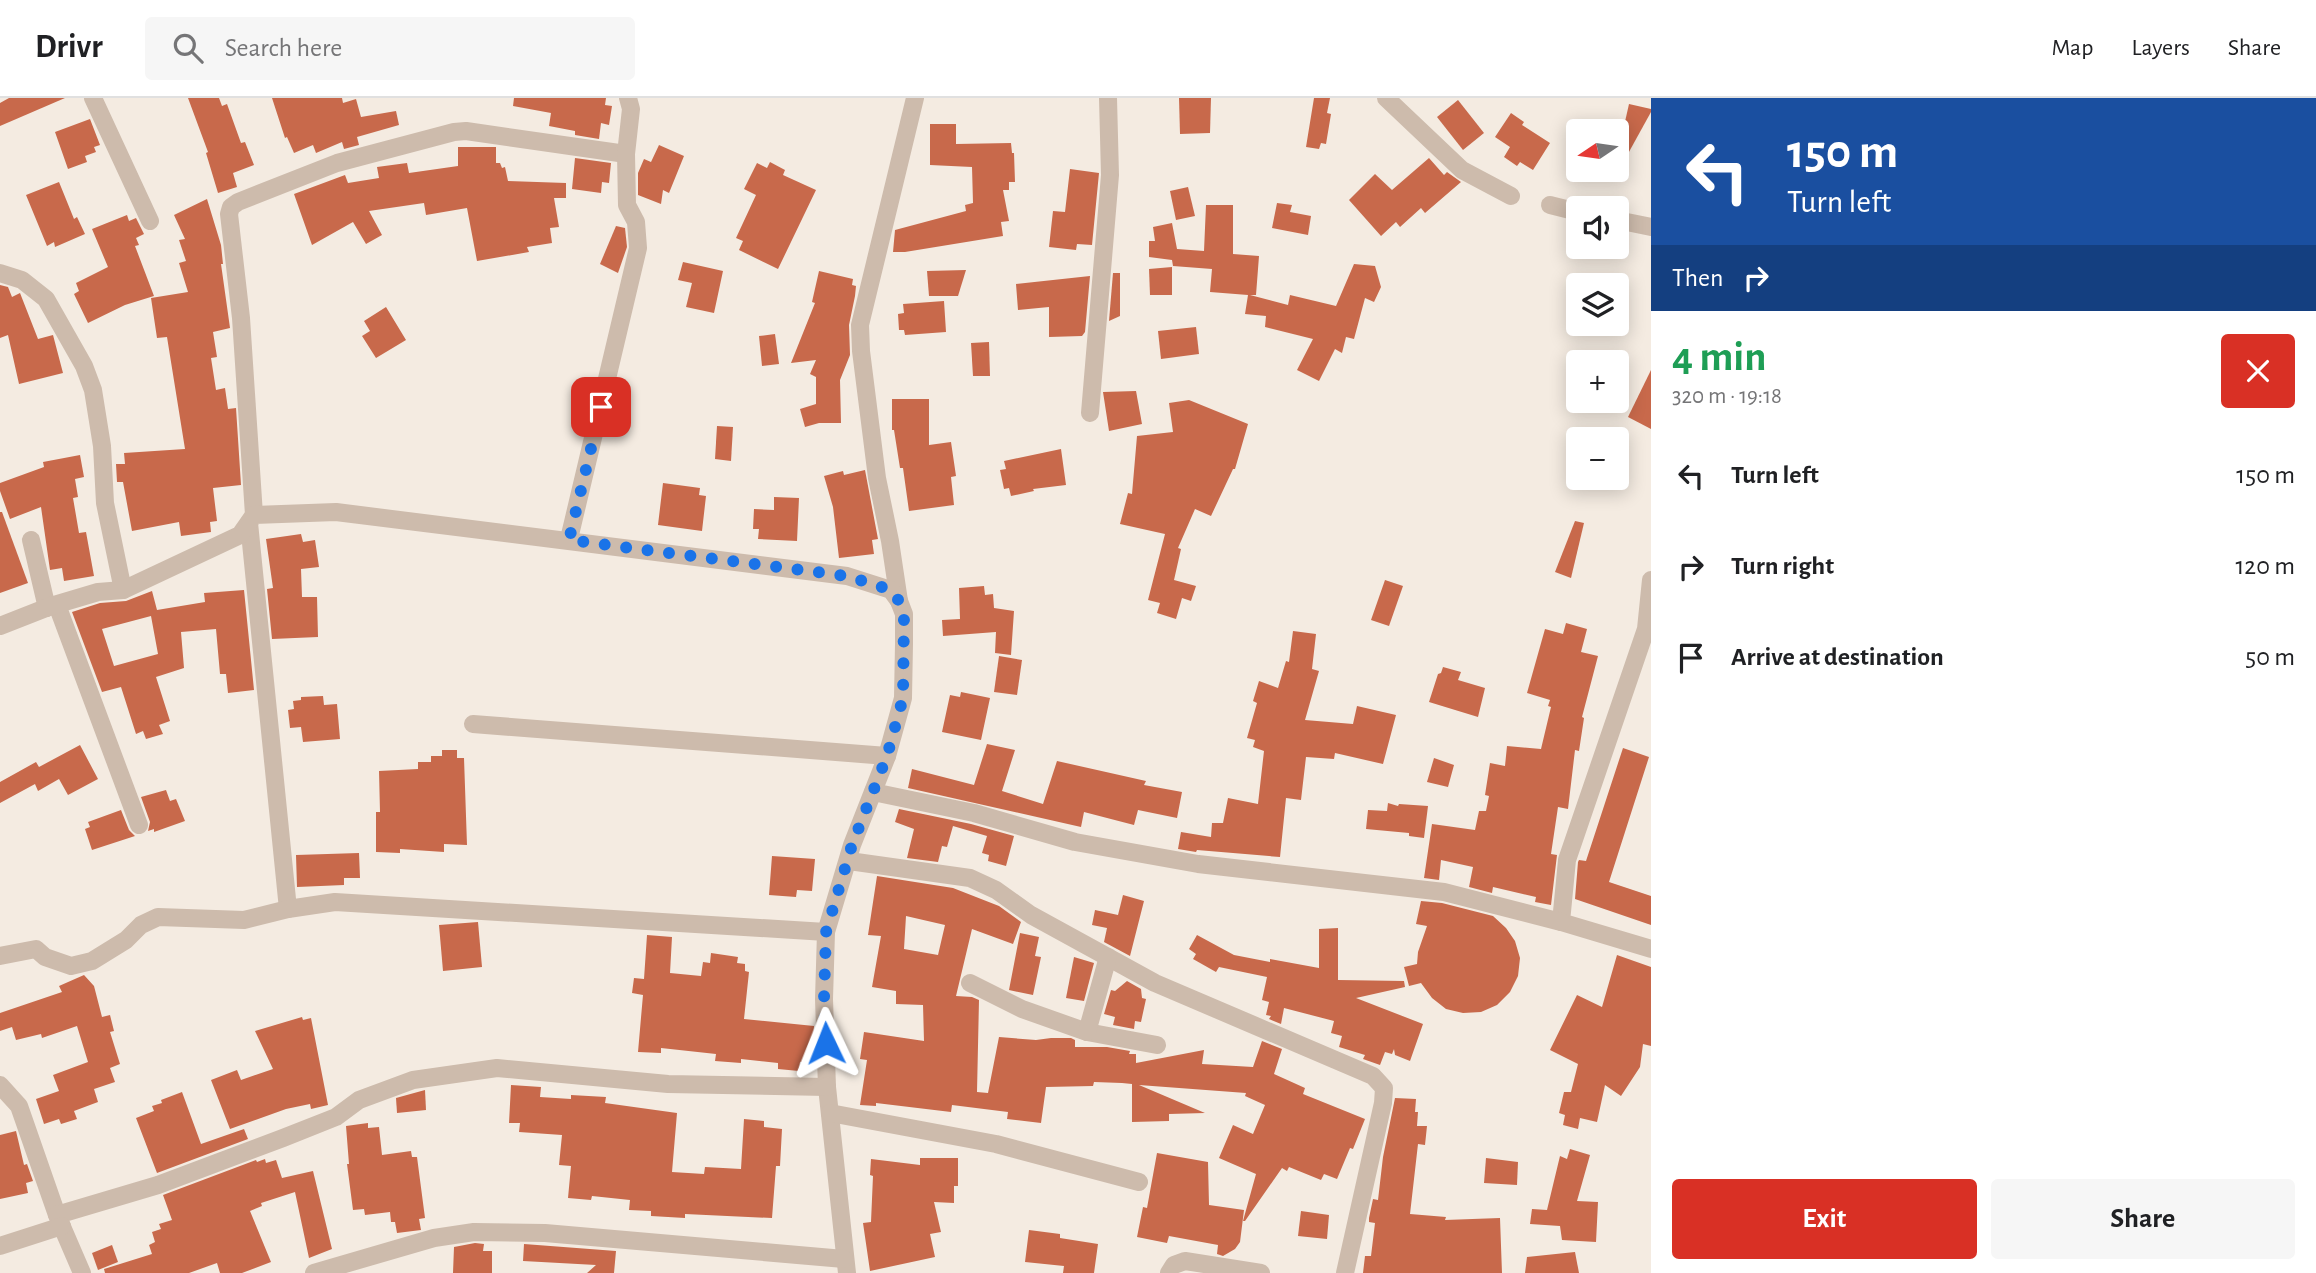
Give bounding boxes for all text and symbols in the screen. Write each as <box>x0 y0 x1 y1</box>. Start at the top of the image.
search box <box>145 17 635 80</box>
icon: search <box>169 29 207 67</box>
text: Drivr <box>35 31 103 64</box>
text: Search here <box>225 35 342 61</box>
text: Map <box>2051 36 2093 60</box>
text: Layers <box>2131 36 2190 60</box>
text: Share <box>2228 36 2281 60</box>
north arrow <box>1566 119 1629 182</box>
map controls <box>1566 119 1629 490</box>
icon: left <box>1672 126 1763 217</box>
text: 150 m <box>1787 128 1898 177</box>
text: Turn left <box>1787 186 1891 218</box>
button: sound <box>1566 196 1629 259</box>
icon: right <box>1737 259 1775 297</box>
text: Then <box>1672 265 1723 291</box>
button: layers <box>1566 273 1629 336</box>
button: close <box>2221 334 2295 408</box>
text: 4 min <box>1672 336 1767 378</box>
button: + <box>1566 350 1629 413</box>
pin <box>571 377 631 437</box>
text: 320 m · 19:18 <box>1672 385 1782 408</box>
icon: arrive <box>582 388 620 426</box>
button: − <box>1566 427 1629 490</box>
icon: left <box>1672 457 1710 495</box>
text: Turn left <box>1731 462 1819 488</box>
text: 150 m <box>2236 462 2295 488</box>
icon: right <box>1672 548 1710 586</box>
text: Turn right <box>1731 553 1834 579</box>
text: 120 m <box>2235 553 2295 579</box>
icon: arrive <box>1672 639 1710 677</box>
text: Arrive at destination <box>1731 644 1944 670</box>
text: 50 m <box>2245 644 2295 670</box>
position arrow <box>789 1006 863 1080</box>
button: Exit <box>1672 1179 1977 1259</box>
button: Share <box>1991 1179 2295 1259</box>

